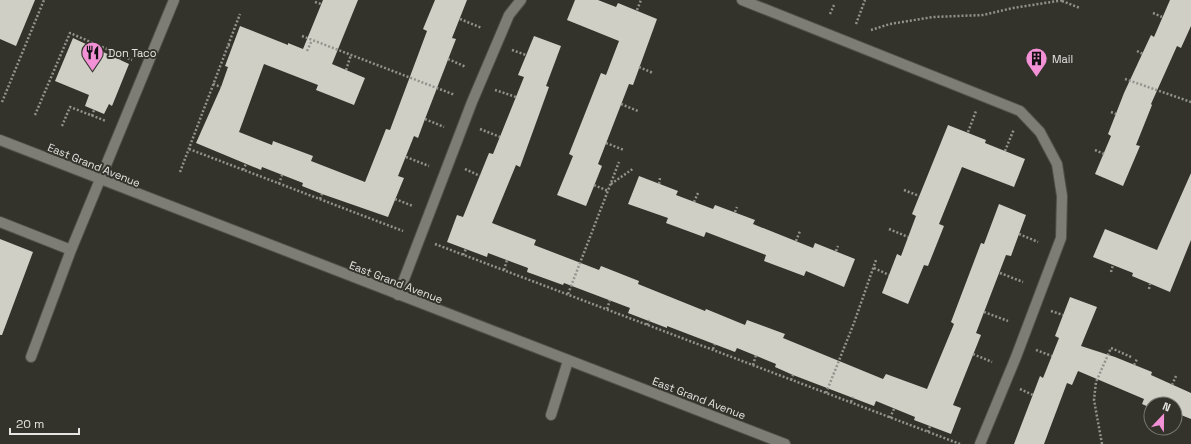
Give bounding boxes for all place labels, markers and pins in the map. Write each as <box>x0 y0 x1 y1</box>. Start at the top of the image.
restaurant icon: Don Taco <box>79 40 105 73</box>
place label: Don Taco <box>108 46 157 60</box>
building icon: Mail <box>1023 46 1049 79</box>
place label: Mail <box>1052 52 1073 66</box>

